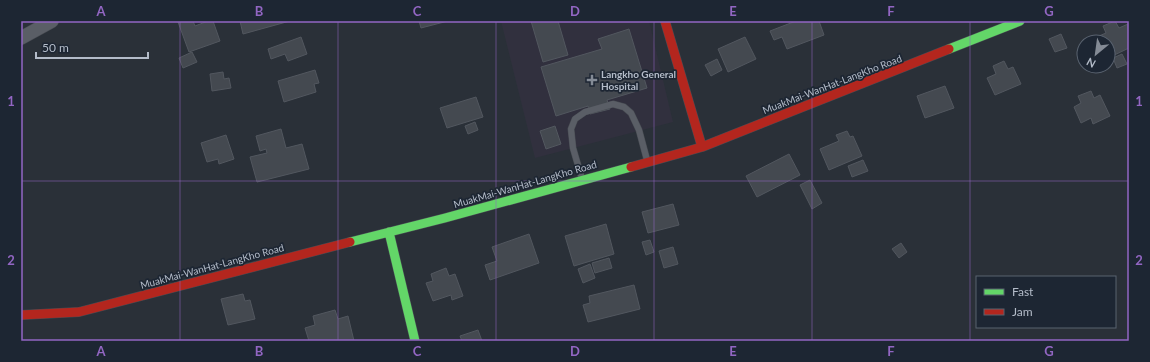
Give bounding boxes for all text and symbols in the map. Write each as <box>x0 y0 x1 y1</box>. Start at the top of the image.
text: A <box>95 3 106 19</box>
text: B <box>255 3 264 19</box>
text: C <box>413 3 422 19</box>
text: D <box>570 3 580 19</box>
text: E <box>729 3 737 19</box>
text: F <box>887 3 895 19</box>
text: G <box>1044 3 1054 19</box>
scale bar <box>36 34 148 60</box>
north arrow <box>1076 34 1116 74</box>
text: 50 m <box>42 40 69 55</box>
street label: MuakMai-WanHat-LangKho Road <box>761 52 903 116</box>
text: N <box>1084 55 1098 71</box>
place label: Langkho General Hospital <box>601 68 676 92</box>
marker: Langkho General Hospital <box>586 74 598 86</box>
text: 1 <box>7 93 15 109</box>
text: 1 <box>1135 93 1143 109</box>
street label: MuakMai-WanHat-LangKho Road <box>452 158 598 210</box>
street label: MuakMai-WanHat-LangKho Road <box>139 241 285 291</box>
text: 2 <box>7 252 15 268</box>
text: 2 <box>1135 252 1143 268</box>
legend <box>976 276 1116 328</box>
text: Fast <box>1012 284 1034 299</box>
text: Jam <box>1012 304 1033 319</box>
text: A <box>95 343 106 359</box>
text: B <box>255 343 264 359</box>
text: C <box>413 343 422 359</box>
text: D <box>570 343 580 359</box>
text: E <box>729 343 737 359</box>
text: F <box>887 343 895 359</box>
text: G <box>1044 343 1054 359</box>

